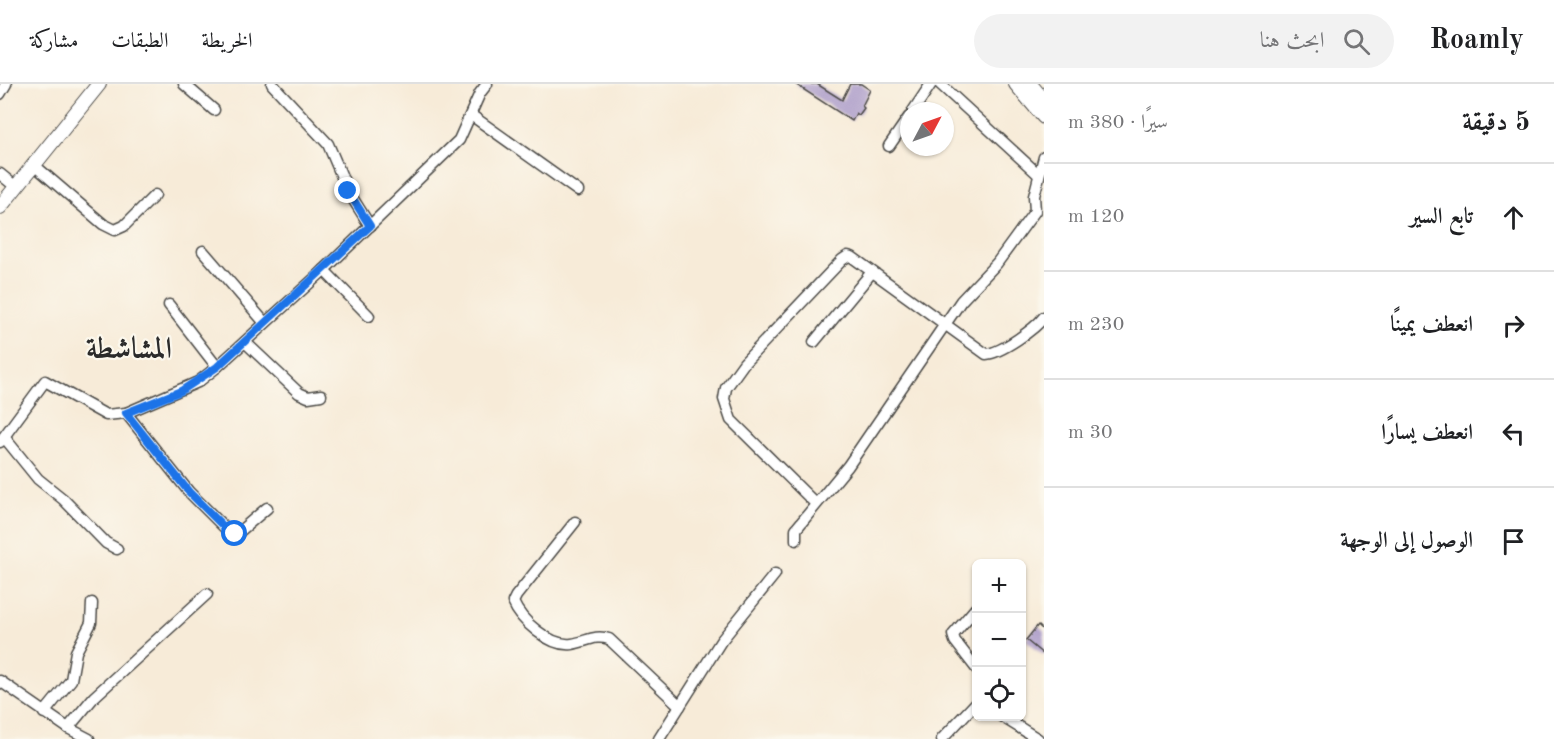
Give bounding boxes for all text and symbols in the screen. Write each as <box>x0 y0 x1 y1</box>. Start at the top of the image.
search box <box>974 14 1394 68</box>
icon: search <box>1340 25 1373 58</box>
text: Roamly <box>1430 27 1524 55</box>
text: ابحث هنا <box>1260 30 1325 52</box>
text: مشاركة <box>30 31 78 52</box>
text: الطبقات <box>111 31 168 52</box>
text: الخريطة <box>201 31 253 52</box>
north arrow <box>900 102 954 156</box>
text: 5 دقيقة <box>1462 110 1530 136</box>
text: سيرًا · 380 m <box>1068 113 1168 133</box>
route end <box>334 177 360 203</box>
icon: ahead <box>1497 201 1530 234</box>
text: تابع السير <box>1409 206 1473 228</box>
text: 120 m <box>1068 207 1124 227</box>
icon: right <box>1497 309 1530 342</box>
text: انعطف يمينًا <box>1390 314 1473 336</box>
text: 230 m <box>1068 315 1124 335</box>
district label: المشاشطة <box>86 334 172 365</box>
icon: left <box>1497 417 1530 450</box>
text: انعطف يسارًا <box>1381 422 1473 444</box>
text: 30 m <box>1068 423 1113 443</box>
route start <box>221 520 247 546</box>
icon: arrive <box>1497 525 1530 558</box>
text: الوصول إلى الوجهة <box>1340 530 1473 552</box>
map controls <box>972 559 1026 721</box>
button: + <box>972 559 1026 613</box>
button: − <box>972 613 1026 667</box>
button: locate <box>972 667 1026 721</box>

